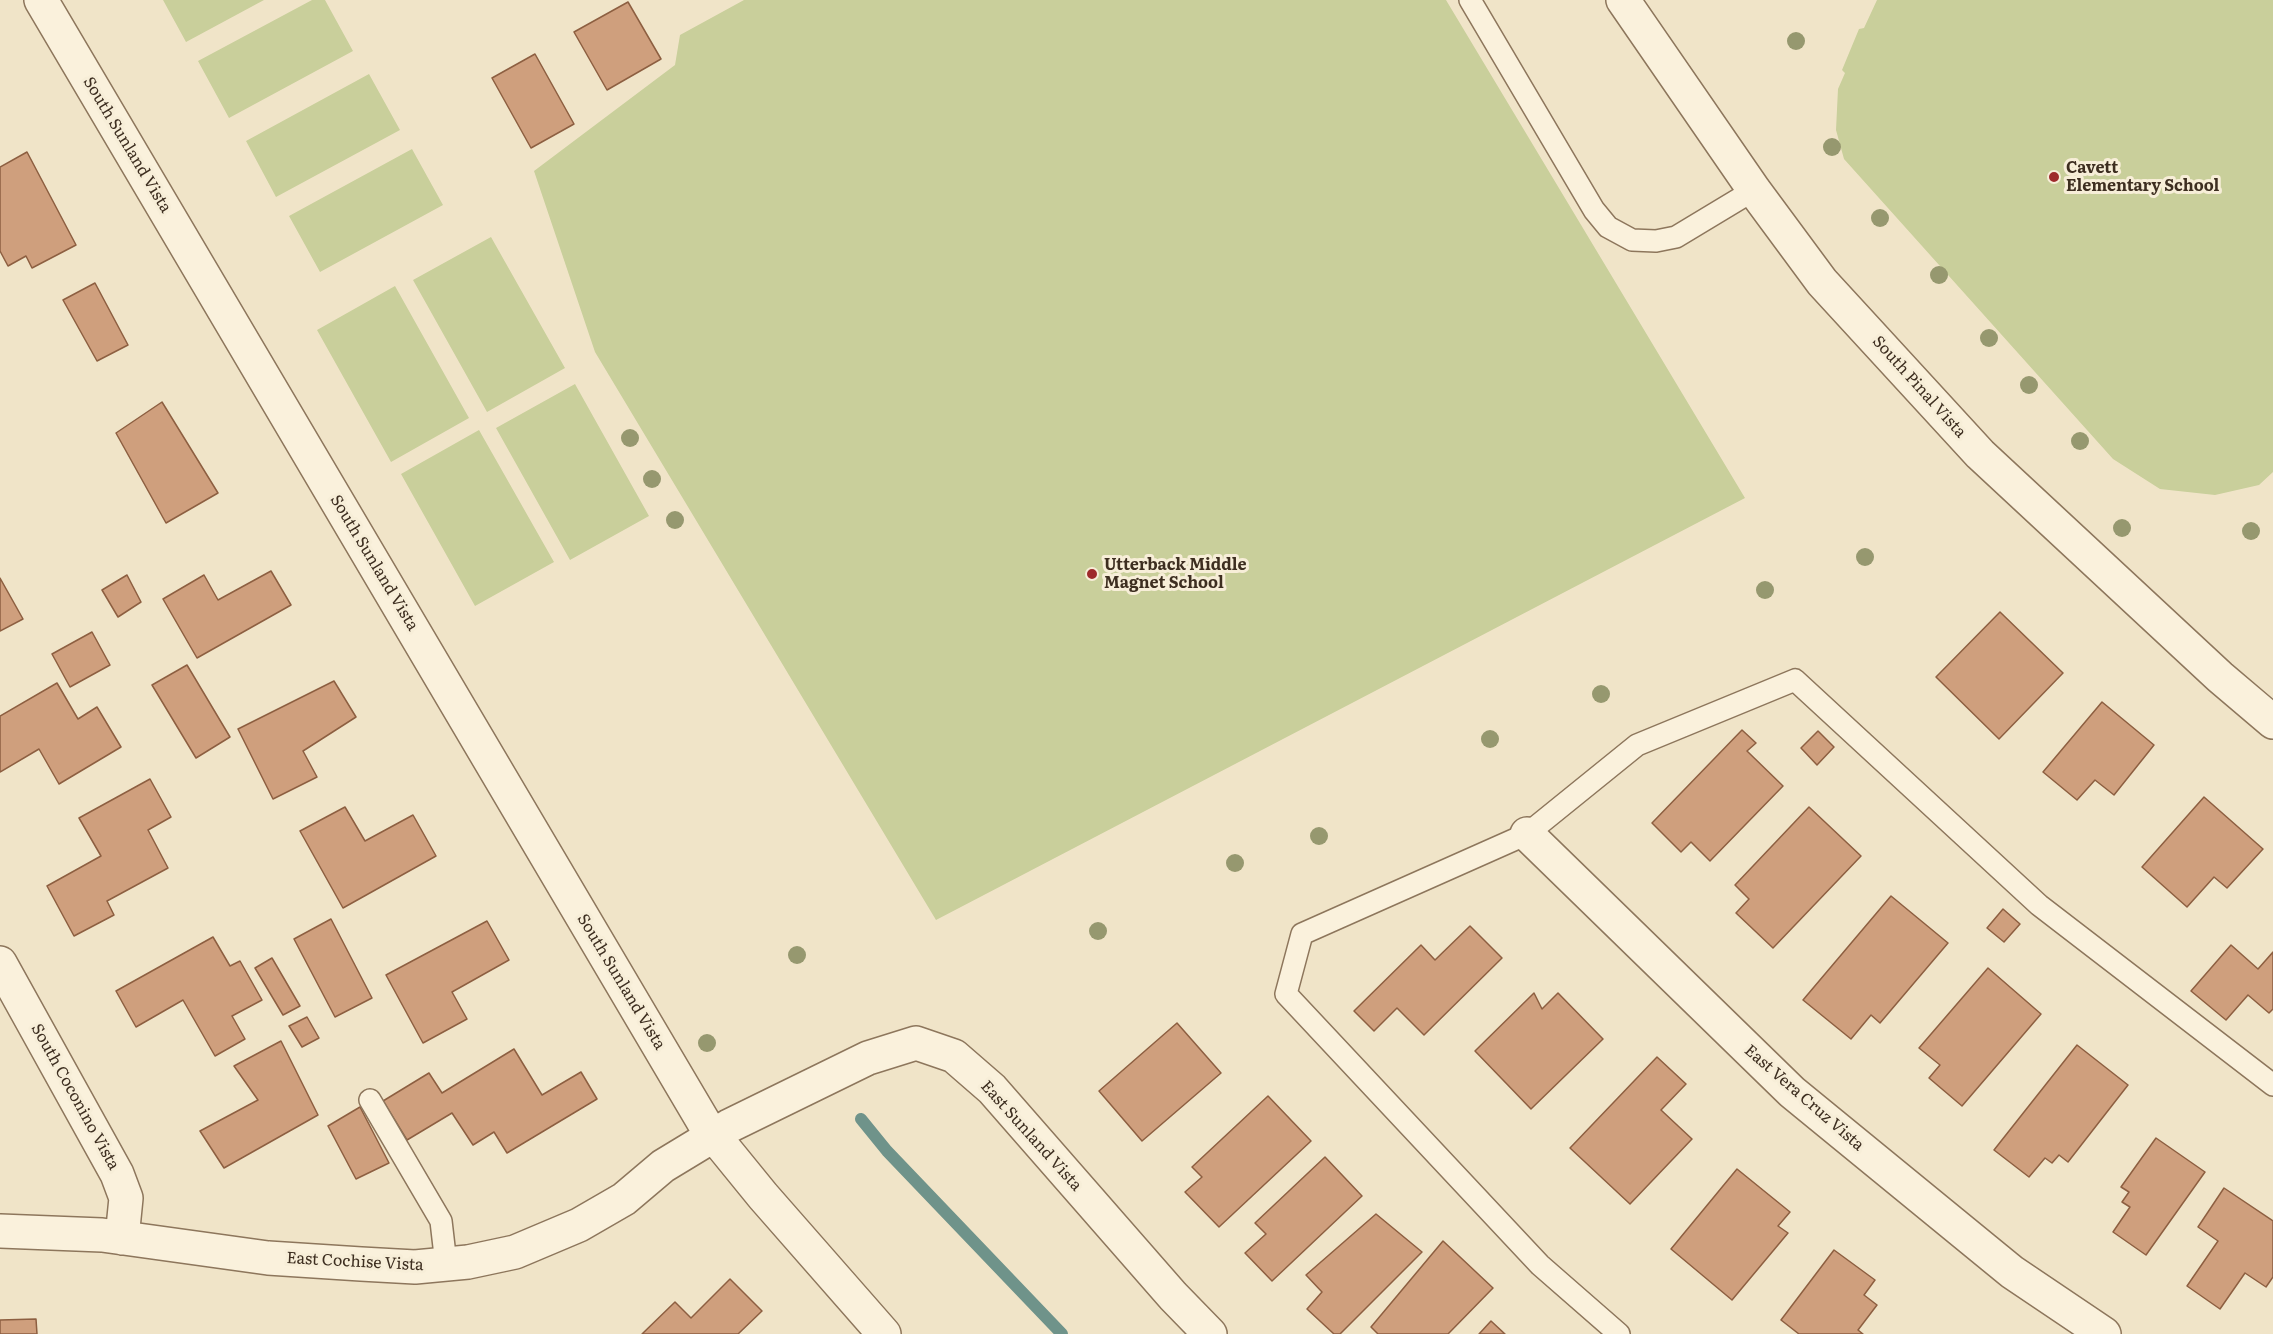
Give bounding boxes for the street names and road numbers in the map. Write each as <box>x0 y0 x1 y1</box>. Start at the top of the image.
street label: South Sunland Vista <box>79 74 175 216</box>
street label: South Pinal Vista <box>1868 332 1970 442</box>
street label: South Sunland Vista <box>326 492 422 634</box>
street label: South Sunland Vista <box>573 911 669 1053</box>
street label: South Coconino Vista <box>27 1020 123 1174</box>
street label: East Vera Cruz Vista <box>1740 1041 1868 1155</box>
street label: East Sunland Vista <box>976 1077 1086 1195</box>
street label: East Cochise Vista <box>286 1249 424 1275</box>

